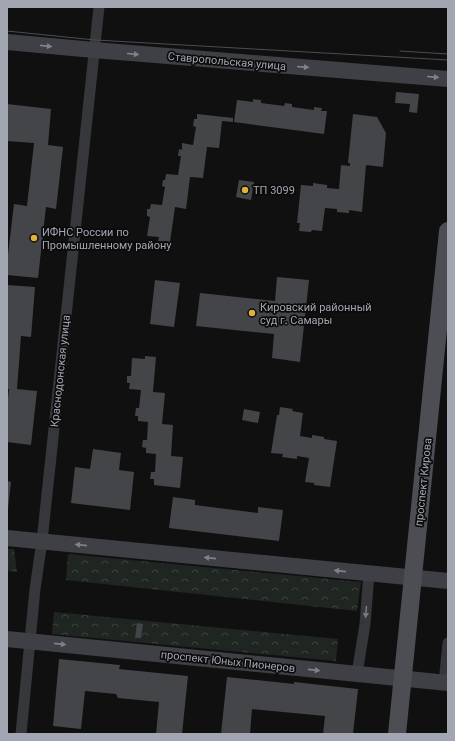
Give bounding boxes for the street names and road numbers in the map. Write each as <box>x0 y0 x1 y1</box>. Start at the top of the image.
street label: Ставропольская улица <box>167 50 287 73</box>
street label: Краснодонская улица <box>48 314 73 428</box>
street label: проспект Кирова <box>412 437 435 527</box>
street label: проспект Юных Пионеров <box>160 648 296 675</box>

